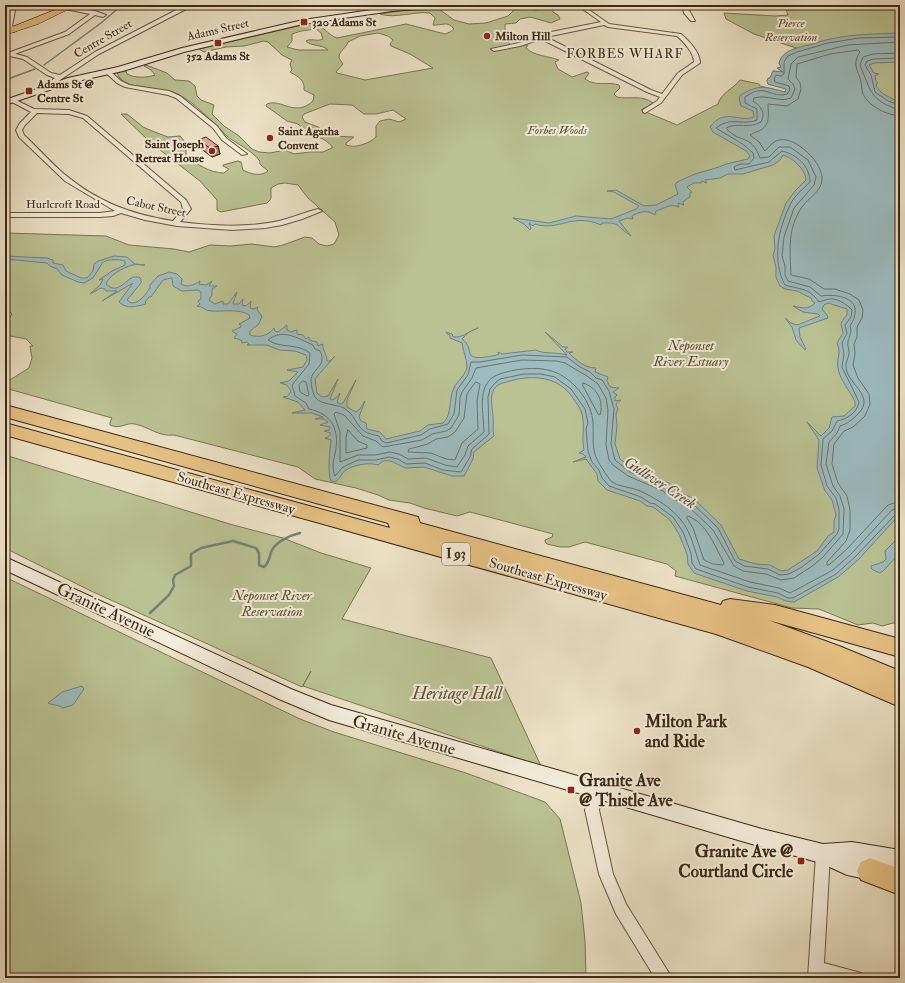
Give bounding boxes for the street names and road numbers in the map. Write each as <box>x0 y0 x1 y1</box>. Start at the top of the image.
street label: Centre Street <box>71 16 135 62</box>
street label: Adams Street <box>184 16 251 45</box>
street label: Cabot Street <box>125 193 187 221</box>
street label: Hurlcroft Road <box>26 197 100 212</box>
street label: Southeast Expressway <box>175 468 298 519</box>
road number: I 93 <box>442 543 470 565</box>
street label: Southeast Expressway <box>487 554 610 605</box>
street label: Granite Avenue <box>53 578 159 642</box>
street label: Granite Avenue <box>350 710 458 760</box>

